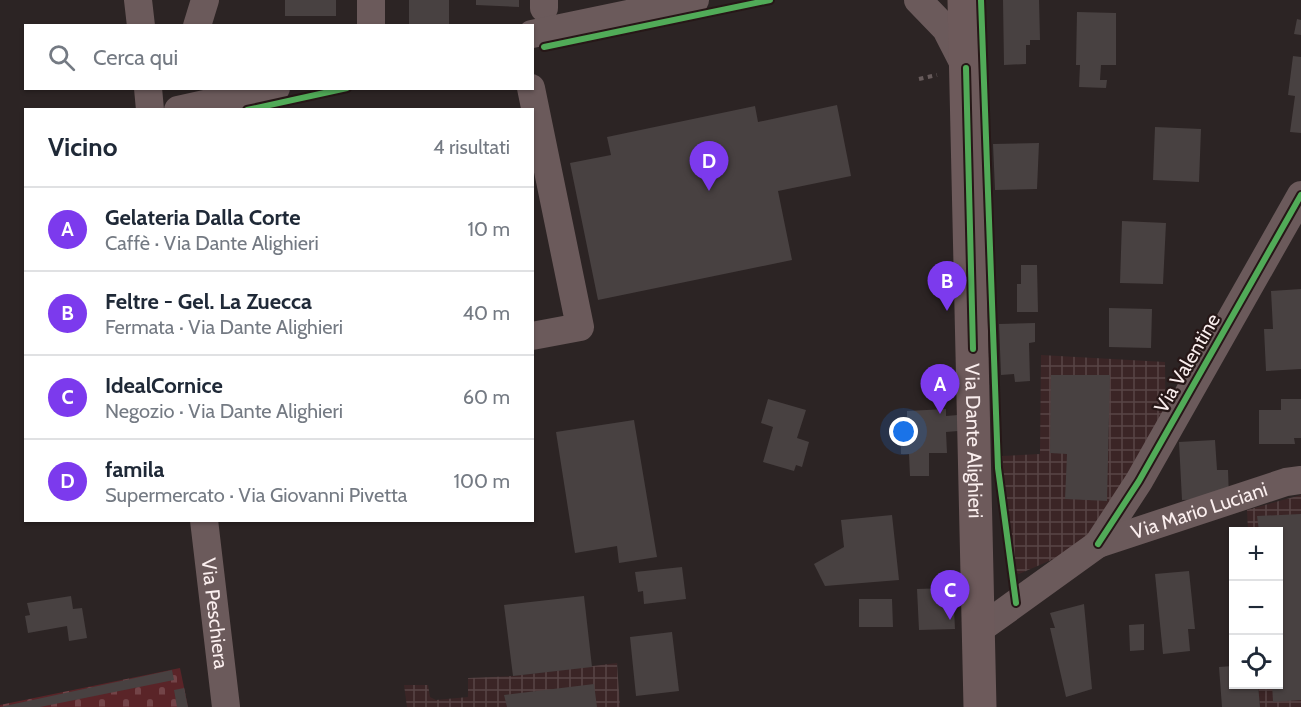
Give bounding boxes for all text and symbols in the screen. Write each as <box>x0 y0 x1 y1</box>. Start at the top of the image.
search box <box>24 24 534 90</box>
icon: search <box>45 41 78 74</box>
text: Cerca qui <box>93 44 178 71</box>
text: Vicino <box>48 131 117 163</box>
text: 4 risultati <box>433 135 510 159</box>
pin: D <box>690 142 728 191</box>
text: Gelateria Dalla Corte <box>105 204 301 231</box>
text: A <box>61 217 74 241</box>
text: 10 m <box>467 217 510 241</box>
text: Caffè · Via Dante Alighieri <box>105 231 319 255</box>
pin: B <box>928 262 966 311</box>
text: Feltre - Gel. La Zuecca <box>105 288 312 315</box>
text: B <box>61 301 74 325</box>
text: 40 m <box>462 301 510 325</box>
street label: Via Valentine <box>1149 309 1225 417</box>
text: Fermata · Via Dante Alighieri <box>105 315 343 339</box>
street label: Via Dante Alighieri <box>960 363 988 519</box>
pin: A <box>920 364 960 414</box>
text: IdealCornice <box>105 372 223 399</box>
text: C <box>61 385 74 409</box>
text: 60 m <box>463 385 510 409</box>
text: Negozio · Via Dante Alighieri <box>105 399 343 423</box>
your location <box>889 417 918 446</box>
text: famila <box>105 456 165 483</box>
text: D <box>60 469 75 493</box>
text: 100 m <box>454 469 510 493</box>
street label: Via Mario Luciani <box>1128 477 1270 544</box>
text: Supermercato · Via Giovanni Pivetta <box>105 483 407 507</box>
map controls <box>1229 527 1283 689</box>
button: + <box>1229 527 1283 581</box>
street label: Via Peschiera <box>197 557 233 670</box>
pin: C <box>930 570 970 620</box>
button: − <box>1229 581 1283 635</box>
button: locate <box>1229 635 1283 689</box>

